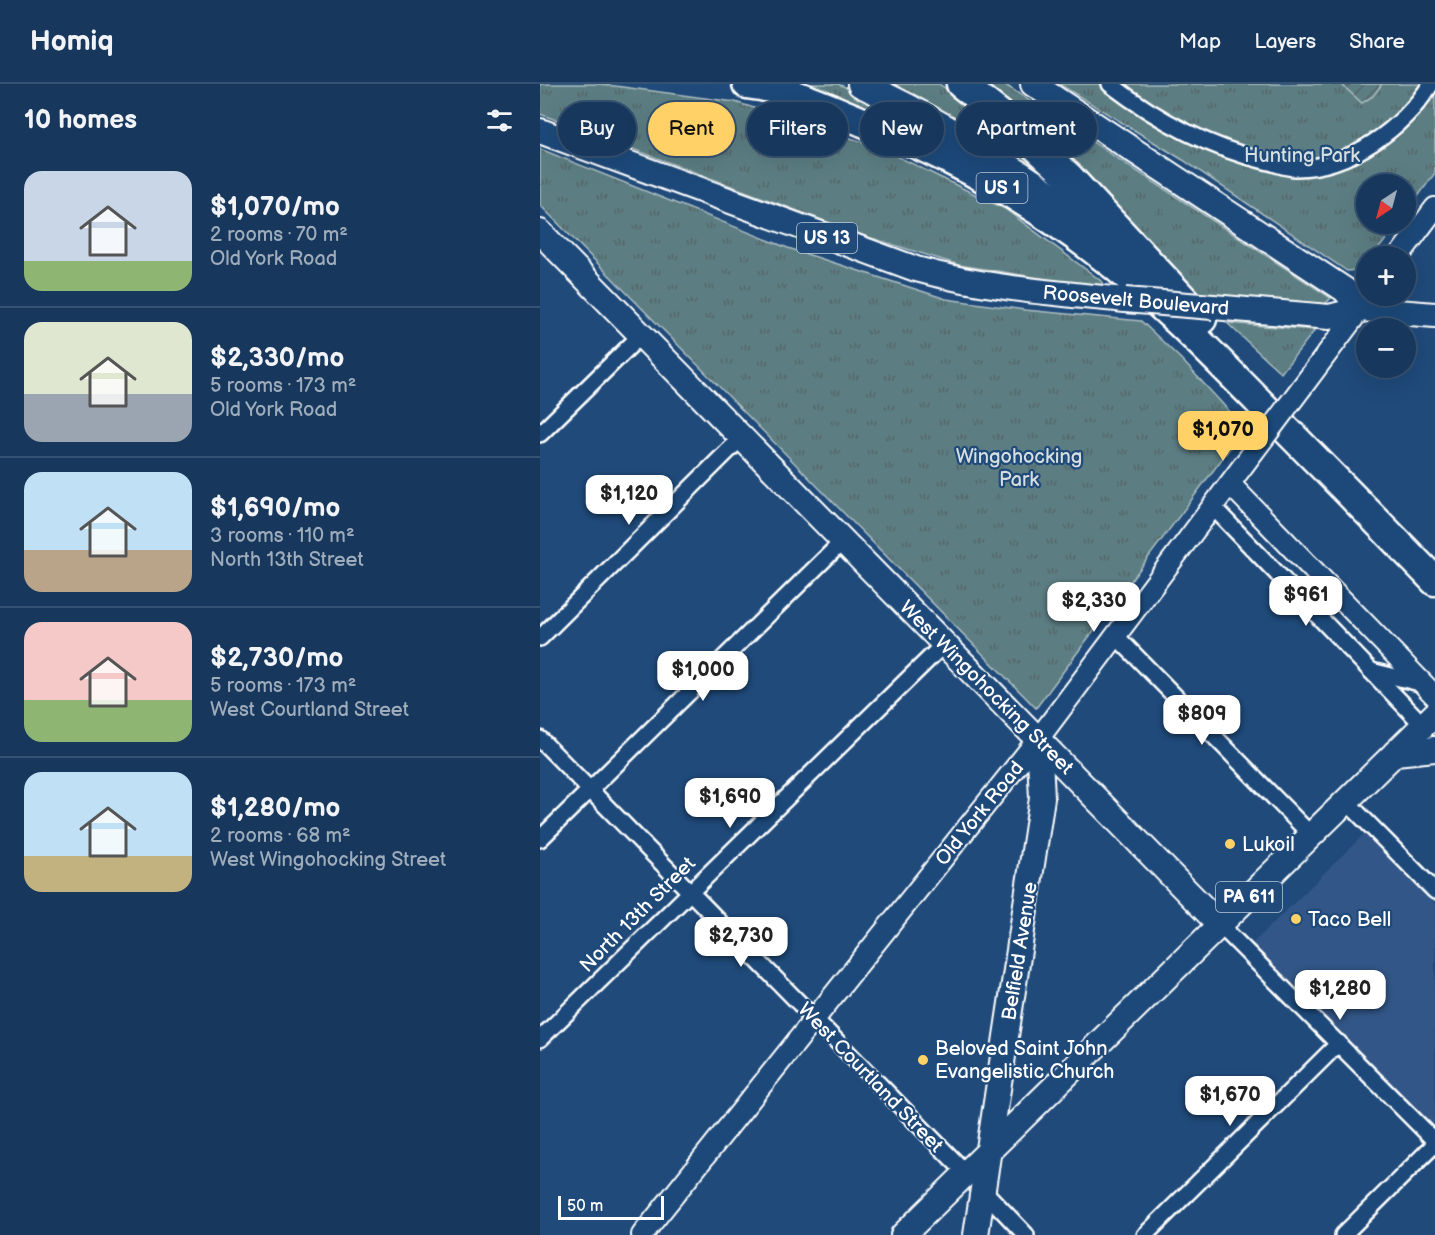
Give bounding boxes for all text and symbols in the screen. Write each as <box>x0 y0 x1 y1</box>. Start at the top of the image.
text: Homiq <box>30 25 114 58</box>
text: Map <box>1179 29 1221 54</box>
text: Layers <box>1254 29 1316 54</box>
text: Share <box>1349 29 1405 54</box>
chip: Buy <box>558 102 636 156</box>
chip: Rent <box>648 102 735 156</box>
chip: Filters <box>747 102 848 156</box>
chip: New <box>860 102 944 156</box>
chip: Apartment <box>956 102 1097 156</box>
icon: filters <box>483 104 516 137</box>
text: 10 homes <box>24 105 137 136</box>
park label: Hunting Park <box>1244 144 1360 168</box>
road number: US 1 <box>976 173 1028 203</box>
north arrow <box>1356 174 1416 234</box>
map controls <box>1356 174 1416 378</box>
text: $1,070/mo <box>210 192 340 223</box>
icon: home <box>72 195 144 267</box>
text: 2 rooms · 70 m² <box>210 223 348 247</box>
road number: US 13 <box>797 223 857 253</box>
button: + <box>1356 246 1416 306</box>
text: Old York Road <box>210 247 337 271</box>
street label: Roosevelt Boulevard <box>1042 281 1230 321</box>
button: − <box>1356 318 1416 378</box>
text: $2,330/mo <box>210 343 344 374</box>
icon: home <box>72 346 144 418</box>
text: 5 rooms · 173 m² <box>210 374 356 398</box>
text: Old York Road <box>210 398 337 422</box>
pin: $1,070 <box>1174 411 1272 462</box>
text: $1,070 <box>1192 418 1254 442</box>
park label: Wingohocking Park <box>956 445 1082 492</box>
pin: $1,120 <box>580 475 678 526</box>
text: $1,120 <box>600 482 658 506</box>
text: $1,690/mo <box>210 493 340 524</box>
icon: home <box>72 496 144 568</box>
text: 3 rooms · 110 m² <box>210 524 355 548</box>
text: North 13th Street <box>210 548 364 572</box>
pin: $961 <box>1270 576 1342 627</box>
pin: $2,330 <box>1045 582 1143 633</box>
text: $961 <box>1283 583 1329 607</box>
text: $2,330 <box>1061 589 1127 613</box>
street label: West Wingohocking Street <box>894 596 1078 780</box>
text: $2,730/mo <box>210 643 343 674</box>
icon: home <box>72 646 144 718</box>
pin: $1,000 <box>654 651 752 702</box>
text: $1,000 <box>671 658 735 682</box>
text: 5 rooms · 173 m² <box>210 674 356 698</box>
pin: $809 <box>1166 695 1238 746</box>
text: West Courtland Street <box>210 698 409 722</box>
text: $809 <box>1177 702 1227 726</box>
street label: Old York Road <box>930 757 1029 871</box>
pin: $1,690 <box>681 778 779 829</box>
text: $1,690 <box>699 785 761 809</box>
text: $1,280/mo <box>210 793 340 824</box>
icon: home <box>72 796 144 868</box>
text: 2 rooms · 68 m² <box>210 824 351 848</box>
place label: Lukoil <box>1242 833 1295 857</box>
marker: Lukoil <box>1223 837 1237 851</box>
text: West Wingohocking Street <box>210 848 446 872</box>
street label: North 13th Street <box>575 852 701 978</box>
street label: Belfield Avenue <box>997 880 1043 1022</box>
road number: PA 611 <box>1216 882 1282 912</box>
place label: Taco Bell <box>1308 908 1391 932</box>
marker: Taco Bell <box>1289 912 1303 926</box>
pin: $2,730 <box>692 917 790 968</box>
text: $2,730 <box>709 924 773 948</box>
pin: $1,280 <box>1291 970 1389 1021</box>
text: $1,280 <box>1309 977 1371 1001</box>
street label: West Courtland Street <box>793 998 948 1158</box>
place label: Beloved Saint John Evangelistic Church <box>935 1037 1114 1084</box>
marker: Beloved Saint John Evangelistic Church <box>916 1053 930 1067</box>
pin: $1,670 <box>1181 1076 1279 1127</box>
text: $1,670 <box>1199 1083 1261 1107</box>
scale bar <box>558 1193 664 1220</box>
text: 50 m <box>567 1197 603 1216</box>

